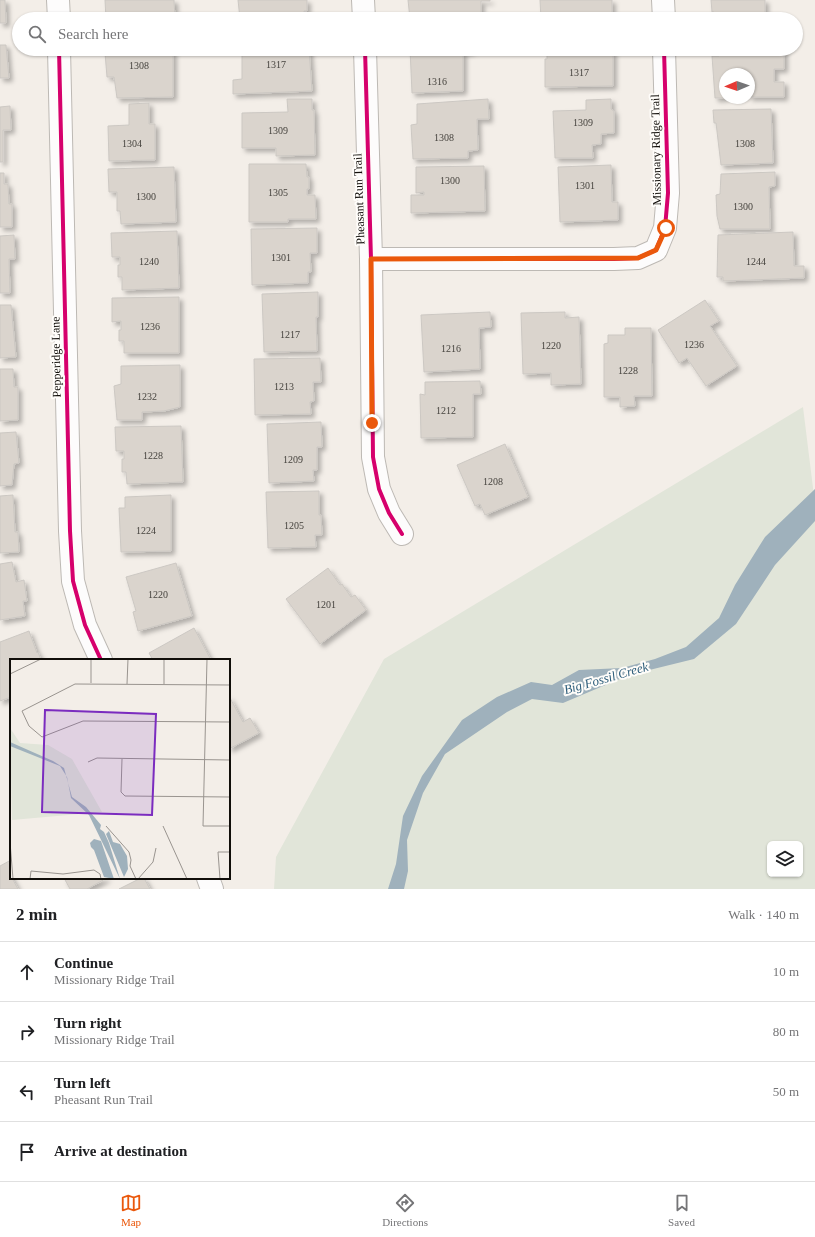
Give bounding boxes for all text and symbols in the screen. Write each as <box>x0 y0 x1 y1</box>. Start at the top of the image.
search box <box>12 12 803 56</box>
icon: search <box>26 23 48 45</box>
text: Search here <box>58 26 128 42</box>
house number: 1317 <box>266 59 286 70</box>
house number: 1308 <box>129 60 149 71</box>
house number: 1317 <box>569 67 589 78</box>
north arrow <box>719 68 755 104</box>
house number: 1316 <box>427 76 447 87</box>
street label: Missionary Ridge Trail <box>648 94 664 206</box>
house number: 1309 <box>573 117 593 128</box>
house number: 1309 <box>268 125 288 136</box>
house number: 1308 <box>434 132 454 143</box>
house number: 1304 <box>122 138 142 149</box>
house number: 1308 <box>735 138 755 149</box>
street label: Pheasant Run Trail <box>350 152 368 245</box>
house number: 1300 <box>440 175 460 186</box>
house number: 1301 <box>575 180 595 191</box>
house number: 1305 <box>268 187 288 198</box>
house number: 1300 <box>136 191 156 202</box>
house number: 1300 <box>733 201 753 212</box>
route start <box>657 219 675 237</box>
house number: 1301 <box>271 252 291 263</box>
house number: 1240 <box>139 256 159 267</box>
house number: 1244 <box>746 256 766 267</box>
street label: Pepperidge Lane <box>48 316 64 398</box>
house number: 1236 <box>140 321 160 332</box>
house number: 1217 <box>280 329 300 340</box>
house number: 1236 <box>684 339 704 350</box>
house number: 1220 <box>541 340 561 351</box>
house number: 1216 <box>441 343 461 354</box>
house number: 1228 <box>618 365 638 376</box>
house number: 1213 <box>274 381 294 392</box>
house number: 1232 <box>137 391 157 402</box>
house number: 1212 <box>436 405 456 416</box>
route end <box>363 414 381 432</box>
house number: 1228 <box>143 450 163 461</box>
house number: 1209 <box>283 454 303 465</box>
house number: 1208 <box>483 476 503 487</box>
house number: 1205 <box>284 520 304 531</box>
house number: 1224 <box>136 525 156 536</box>
house number: 1220 <box>148 589 168 600</box>
house number: 1201 <box>316 599 336 610</box>
inset map <box>10 659 230 879</box>
water label: Big Fossil Creek <box>562 659 650 697</box>
map controls <box>767 841 803 877</box>
button: layers <box>767 841 803 877</box>
text: 2 min <box>16 905 57 924</box>
text: Walk · 140 m <box>728 907 799 922</box>
text: Continue <box>54 955 113 971</box>
icon: ahead <box>16 961 38 983</box>
text: 10 m <box>773 964 799 979</box>
text: Missionary Ridge Trail <box>54 972 175 987</box>
text: Turn right <box>54 1015 121 1031</box>
icon: right <box>16 1021 38 1043</box>
text: 80 m <box>773 1024 799 1039</box>
text: Missionary Ridge Trail <box>54 1032 175 1047</box>
text: Turn left <box>54 1075 111 1091</box>
icon: left <box>16 1081 38 1103</box>
text: 50 m <box>773 1084 799 1099</box>
text: Pheasant Run Trail <box>54 1092 153 1107</box>
icon: arrive <box>16 1141 38 1163</box>
text: Arrive at destination <box>54 1143 187 1159</box>
tab: Map <box>120 1192 142 1228</box>
tab: Directions <box>382 1192 428 1228</box>
tab: Saved <box>668 1192 695 1228</box>

